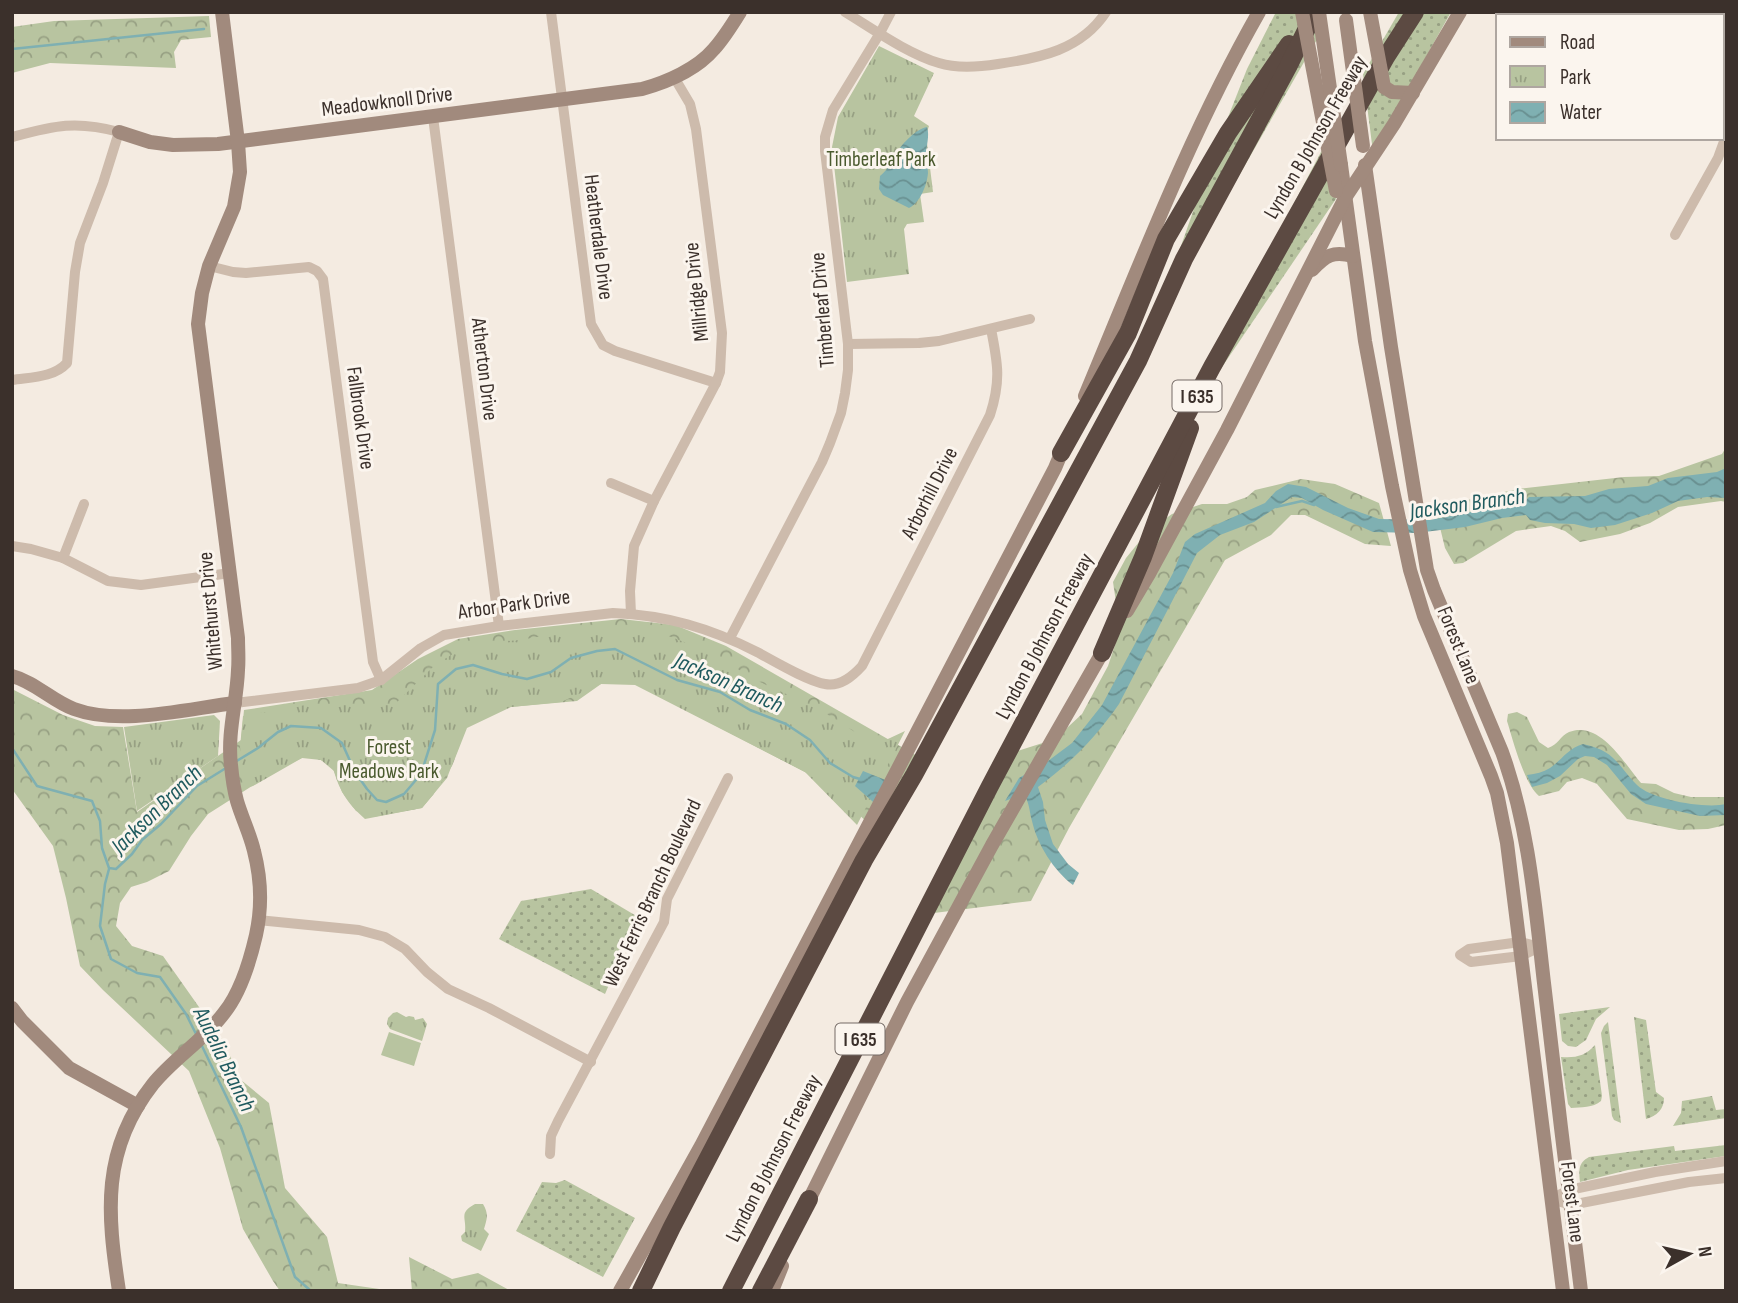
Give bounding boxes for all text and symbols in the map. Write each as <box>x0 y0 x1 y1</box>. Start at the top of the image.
legend <box>1496 14 1724 140</box>
text: Road <box>1560 30 1595 55</box>
street label: Lyndon B Johnson Freeway <box>1258 51 1372 223</box>
text: Park <box>1560 65 1591 90</box>
street label: Meadowknoll Drive <box>320 81 454 122</box>
text: Water <box>1560 100 1602 125</box>
park label: Timberleaf Park <box>826 147 936 172</box>
street label: Heatherdale Drive <box>578 173 619 301</box>
street label: Millridge Drive <box>679 241 714 343</box>
street label: Timberleaf Drive <box>805 251 840 369</box>
street label: Atherton Drive <box>466 315 503 422</box>
street label: Fallbrook Drive <box>341 365 380 471</box>
road number: I 635 <box>1172 380 1222 412</box>
street label: Arborhill Drive <box>895 443 963 544</box>
water label: Jackson Branch <box>1406 482 1527 526</box>
street label: Lyndon B Johnson Freeway <box>990 549 1099 724</box>
street label: Whitehurst Drive <box>193 551 228 671</box>
street label: Arbor Park Drive <box>455 584 572 625</box>
street label: Forest Lane <box>1432 603 1485 687</box>
water label: Jackson Branch <box>668 646 788 719</box>
park label: Forest Meadows Park <box>339 735 439 784</box>
water label: Jackson Branch <box>104 759 208 861</box>
street label: West Ferris Branch Boulevard <box>598 795 707 991</box>
water label: Audelia Branch <box>186 1002 262 1117</box>
road number: I 635 <box>836 1023 884 1054</box>
street label: Lyndon B Johnson Freeway <box>720 1070 826 1246</box>
street label: Forest Lane <box>1555 1160 1590 1244</box>
north arrow <box>1654 1219 1724 1289</box>
text: N <box>1692 1245 1716 1258</box>

